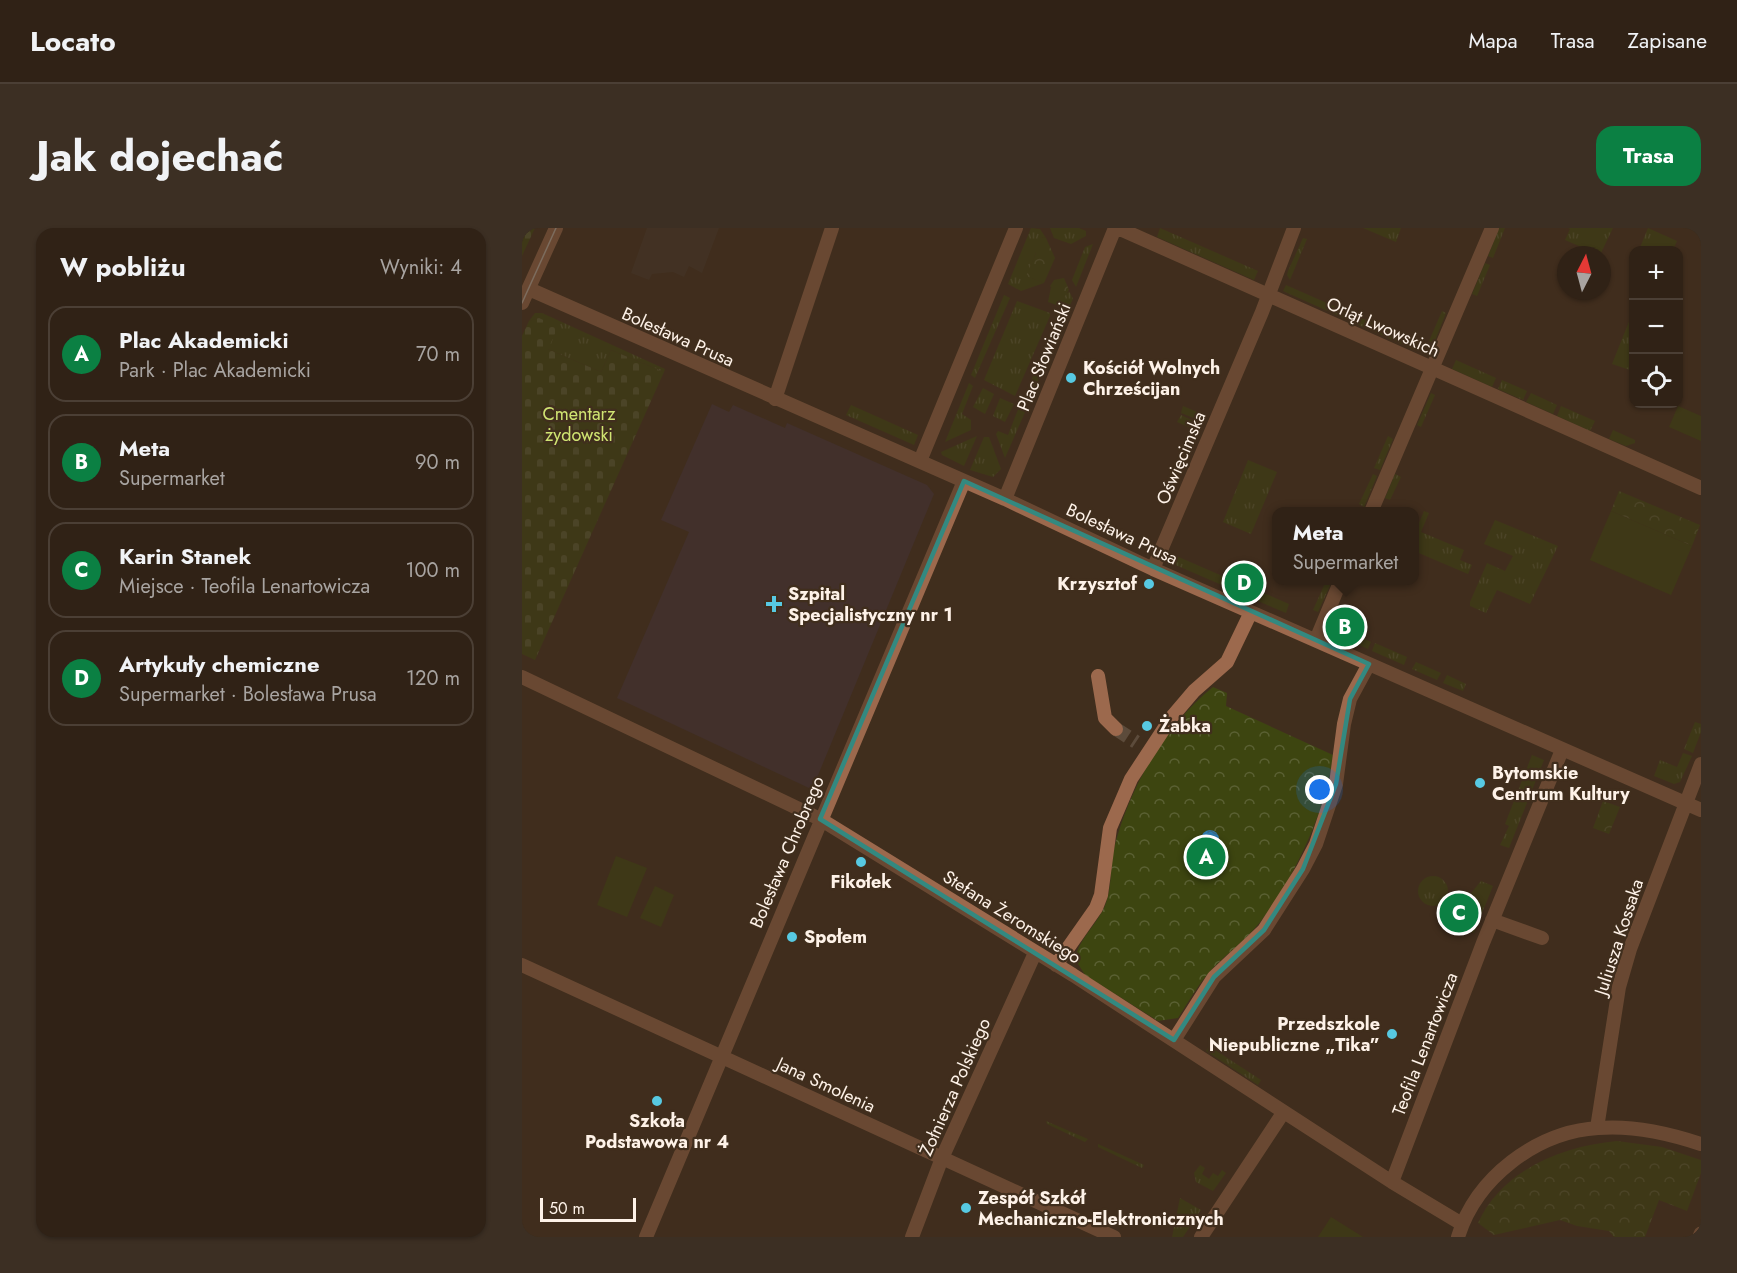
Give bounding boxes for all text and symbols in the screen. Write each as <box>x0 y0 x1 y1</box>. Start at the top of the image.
text: Locato <box>30 21 116 62</box>
text: Mapa <box>1468 26 1518 56</box>
text: Trasa <box>1551 26 1595 56</box>
text: Zapisane <box>1628 26 1707 56</box>
text: Jak dojechać <box>36 126 284 187</box>
button: Trasa <box>1596 126 1701 186</box>
north arrow <box>1557 246 1611 300</box>
map controls <box>1629 246 1683 408</box>
button: + <box>1629 246 1683 300</box>
text: W pobliżu <box>60 248 186 286</box>
text: Wyniki: 4 <box>380 253 462 282</box>
street label: Orląt Lwowskich <box>1322 290 1444 364</box>
street label: Plac Słowiański <box>1010 299 1078 415</box>
button: − <box>1629 300 1683 354</box>
street label: Bolesława Prusa <box>618 301 738 373</box>
text: Plac Akademicki <box>119 324 289 356</box>
text: A <box>74 340 89 369</box>
text: 70 m <box>416 340 460 369</box>
button: locate <box>1629 354 1683 408</box>
place label: Kościół Wolnych Chrześcijan <box>1083 355 1220 402</box>
text: Park · Plac Akademicki <box>119 356 311 385</box>
marker: Kościół Wolnych Chrześcijan <box>1064 371 1078 385</box>
park label: Cmentarz żydowski <box>542 401 616 448</box>
street label: Oświęcimska <box>1150 407 1212 509</box>
text: Meta <box>119 432 170 464</box>
text: B <box>75 448 88 477</box>
text: 90 m <box>415 448 460 477</box>
text: Supermarket <box>119 464 225 493</box>
street label: Bolesława Prusa <box>1062 497 1182 571</box>
popup <box>1272 507 1419 585</box>
text: Meta <box>1293 516 1344 548</box>
text: Karin Stanek <box>119 540 251 572</box>
text: Supermarket <box>1293 548 1398 577</box>
text: C <box>74 556 89 585</box>
text: 100 m <box>405 556 460 585</box>
pin: D <box>1224 560 1264 606</box>
place label: Krzysztof <box>1057 571 1138 597</box>
text: Miejsce · Teofila Lenartowicza <box>119 572 370 601</box>
marker: Krzysztof <box>1142 577 1156 591</box>
place label: Szpital Specjalistyczny nr 1 <box>788 581 953 628</box>
marker: Szpital Specjalistyczny nr 1 <box>765 595 783 613</box>
pin: B <box>1326 604 1364 650</box>
text: Artykuły chemiczne <box>119 648 320 680</box>
text: D <box>74 664 89 693</box>
text: 120 m <box>406 664 460 693</box>
text: Supermarket · Bolesława Prusa <box>119 680 377 709</box>
place label: Żabka <box>1159 713 1211 739</box>
marker: Żabka <box>1140 719 1154 733</box>
place label: Bytomskie Centrum Kultury <box>1492 760 1630 807</box>
street label: Bolesława Chrobrego <box>743 772 831 932</box>
your location <box>1305 775 1334 804</box>
marker: Bytomskie Centrum Kultury <box>1473 776 1487 790</box>
pin: A <box>1186 834 1226 880</box>
marker: Fikołek <box>854 855 868 869</box>
street label: Stefana Żeromskiego <box>938 864 1086 970</box>
place label: Fikołek <box>830 869 892 895</box>
street label: Juliusza Kossaka <box>1587 876 1650 1000</box>
pin: C <box>1440 890 1478 936</box>
place label: Społem <box>804 924 867 950</box>
marker: Społem <box>785 930 799 944</box>
street label: Teofila Lenartowicza <box>1386 969 1464 1119</box>
place label: Przedszkole Niepubliczne „Tika” <box>1209 1011 1380 1058</box>
street label: Żołnierza Polskiego <box>913 1014 997 1160</box>
marker: Przedszkole Niepubliczne „Tika” <box>1385 1027 1399 1041</box>
street label: Jana Smolenia <box>770 1050 880 1119</box>
marker: Szkoła Podstawowa nr 4 <box>650 1094 664 1108</box>
place label: Szkoła Podstawowa nr 4 <box>585 1108 729 1155</box>
place label: Zespół Szkół Mechaniczno-Elektronicznych <box>978 1185 1224 1232</box>
scale bar <box>540 1195 636 1222</box>
text: 50 m <box>549 1197 585 1220</box>
marker: Zespół Szkół Mechaniczno-Elektronicznych <box>959 1201 973 1215</box>

